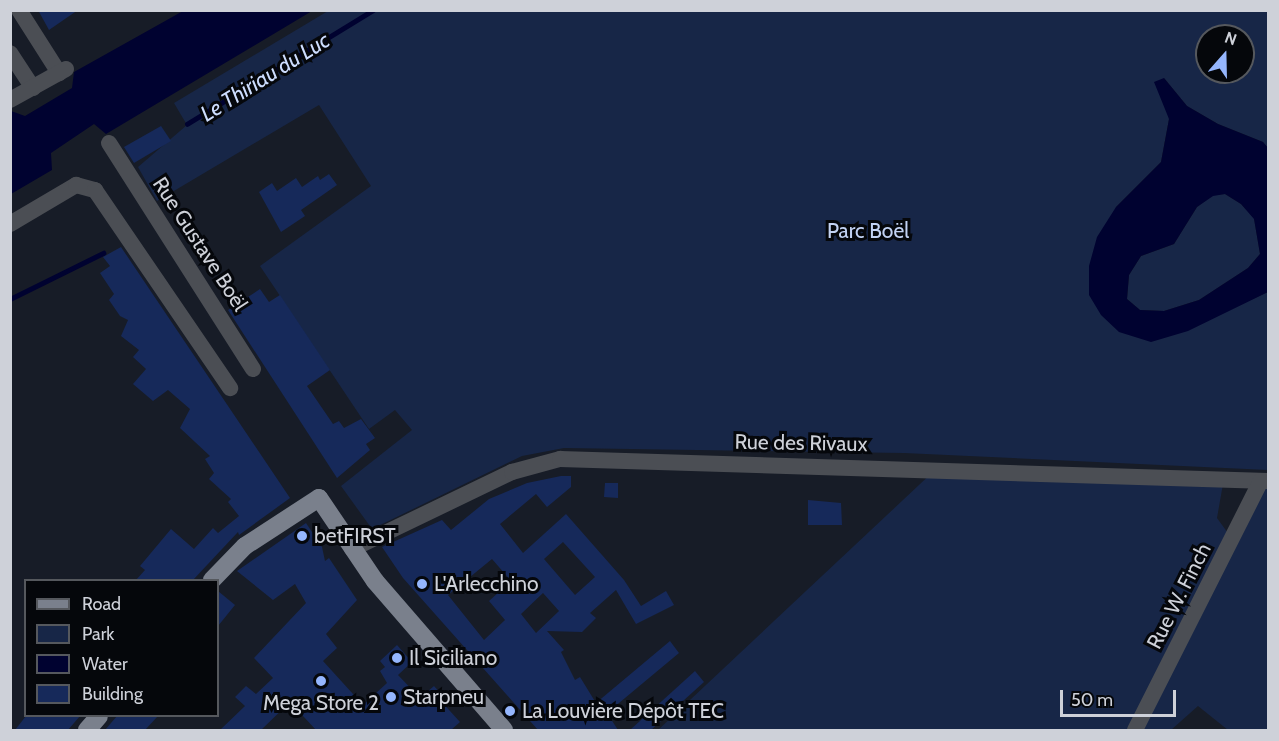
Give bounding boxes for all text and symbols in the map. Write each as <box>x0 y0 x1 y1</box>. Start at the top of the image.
north arrow <box>1195 24 1255 84</box>
water label: Le Thiriau du Luc <box>196 27 334 127</box>
text: N <box>1222 28 1239 49</box>
street label: Rue Gustave Boël <box>147 172 253 316</box>
park label: Parc Boël <box>827 218 909 244</box>
street label: Rue des Rivaux <box>734 429 868 457</box>
place label: betFIRST <box>314 523 396 549</box>
marker: betFIRST <box>295 529 309 543</box>
street label: Rue W. Finch <box>1142 539 1216 653</box>
place label: L'Arlecchino <box>434 571 539 597</box>
marker: L'Arlecchino <box>415 577 429 591</box>
legend <box>24 579 219 717</box>
text: Road <box>82 593 121 615</box>
text: Park <box>82 623 114 645</box>
place label: Il Siciliano <box>409 645 497 671</box>
marker: Il Siciliano <box>390 651 404 665</box>
text: Water <box>82 653 128 675</box>
marker: Mega Store 2 <box>314 674 328 688</box>
scale bar <box>1063 678 1178 716</box>
text: Building <box>82 683 143 705</box>
place label: Starpneu <box>403 684 484 710</box>
text: 50 m <box>1071 689 1113 711</box>
place label: Mega Store 2 <box>263 690 379 716</box>
marker: Starpneu <box>384 690 398 704</box>
place label: La Louvière Dépôt TEC <box>522 698 724 724</box>
marker: La Louvière Dépôt TEC <box>503 704 517 718</box>

